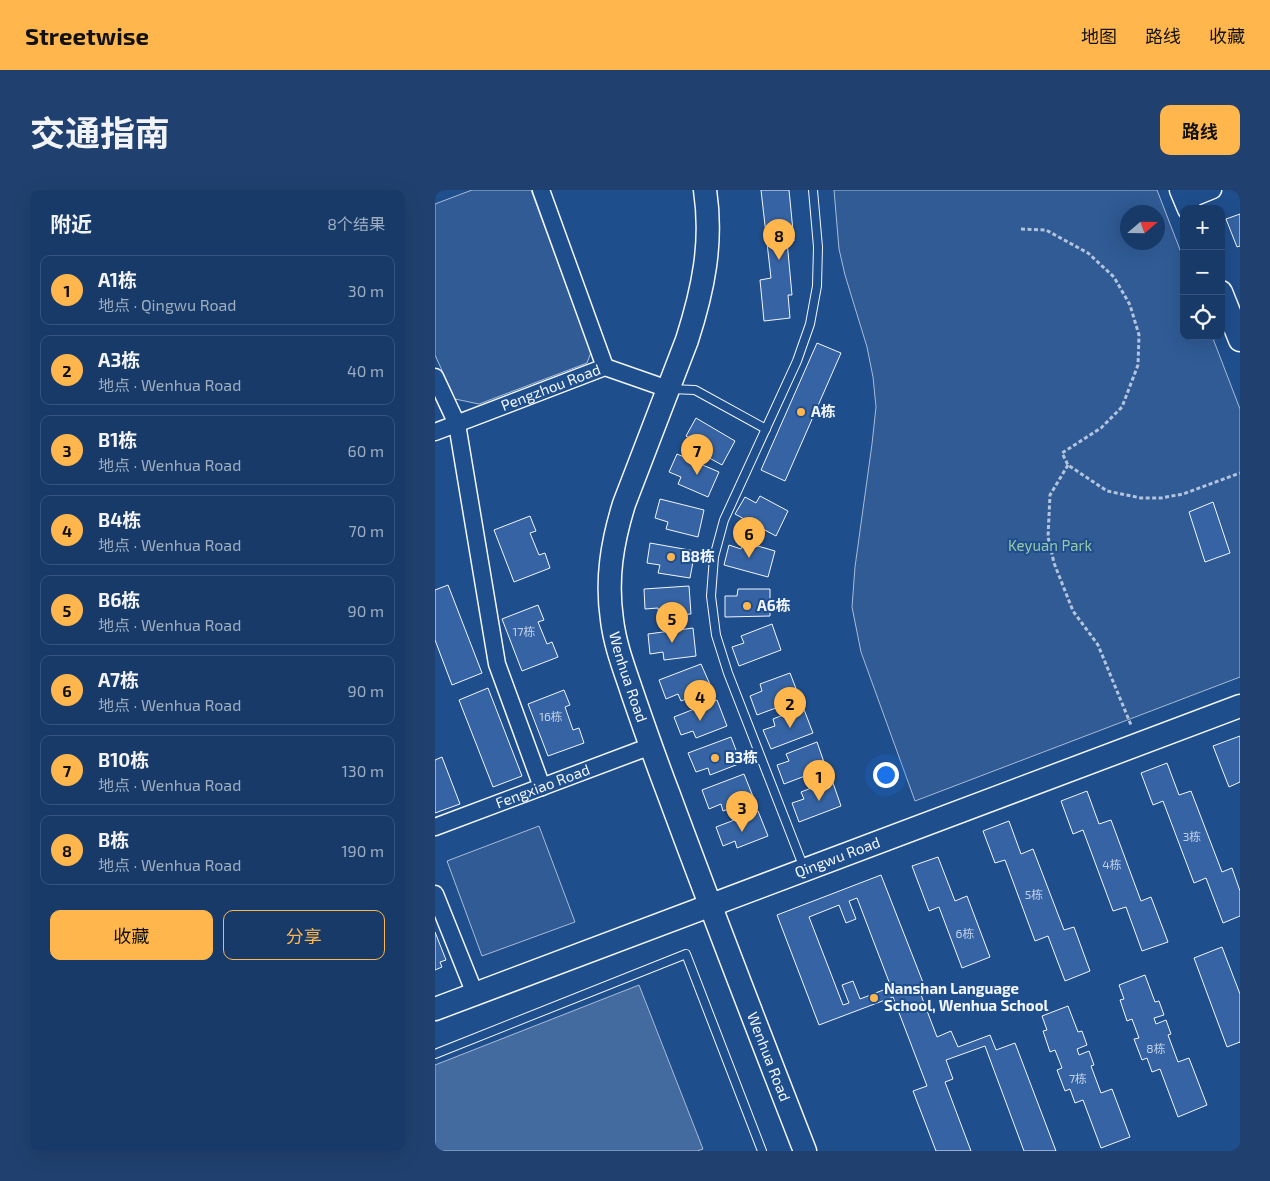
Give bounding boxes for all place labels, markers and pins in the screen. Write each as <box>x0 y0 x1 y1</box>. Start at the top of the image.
pin: 8 <box>763 219 795 260</box>
place label: A栋 <box>811 402 836 420</box>
marker: A栋 <box>795 406 807 418</box>
pin: 7 <box>681 434 713 475</box>
pin: 6 <box>733 517 765 558</box>
place label: B8栋 <box>681 547 715 565</box>
marker: B8栋 <box>665 551 677 563</box>
place label: A6栋 <box>757 596 791 614</box>
marker: A6栋 <box>741 600 753 612</box>
pin: 5 <box>656 602 688 643</box>
pin: 4 <box>684 680 716 721</box>
pin: 2 <box>774 687 806 728</box>
place label: B3栋 <box>725 748 758 766</box>
marker: B3栋 <box>709 752 721 764</box>
pin: 1 <box>803 760 835 801</box>
pin: 3 <box>726 791 758 832</box>
place label: Nanshan Language School, Wenhua School <box>884 979 1049 1014</box>
marker: Nanshan Language School, Wenhua School <box>868 992 880 1004</box>

